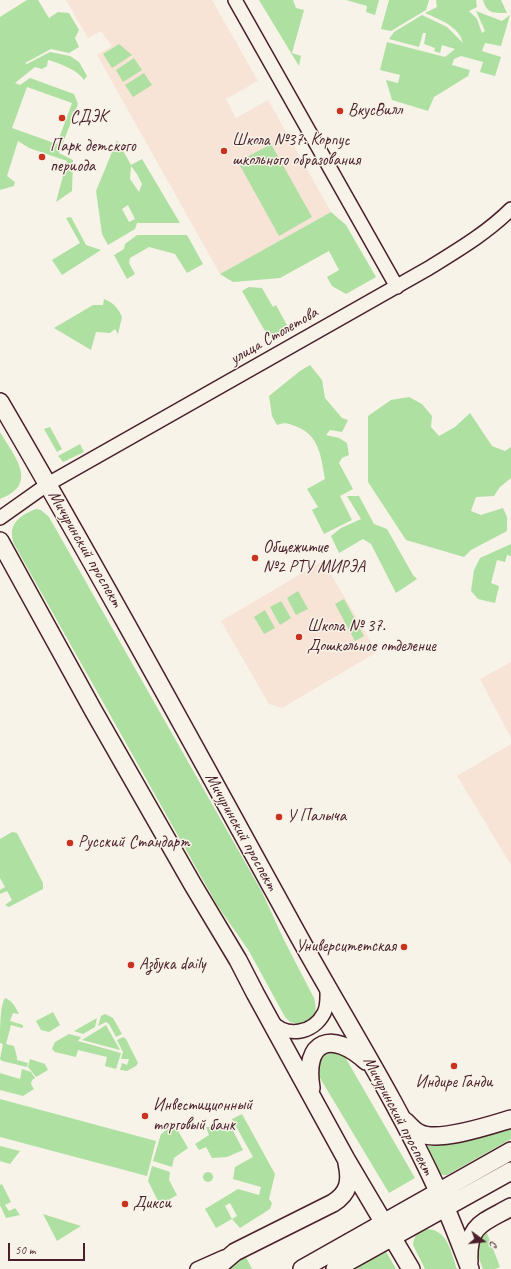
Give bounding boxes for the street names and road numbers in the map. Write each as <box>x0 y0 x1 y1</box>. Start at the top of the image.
street label: улица Столетова <box>226 303 322 369</box>
street label: Мичуринский проспект <box>43 487 127 611</box>
street label: Мичуринский проспект <box>200 769 282 895</box>
street label: Мичуринский проспект <box>358 1053 438 1179</box>

